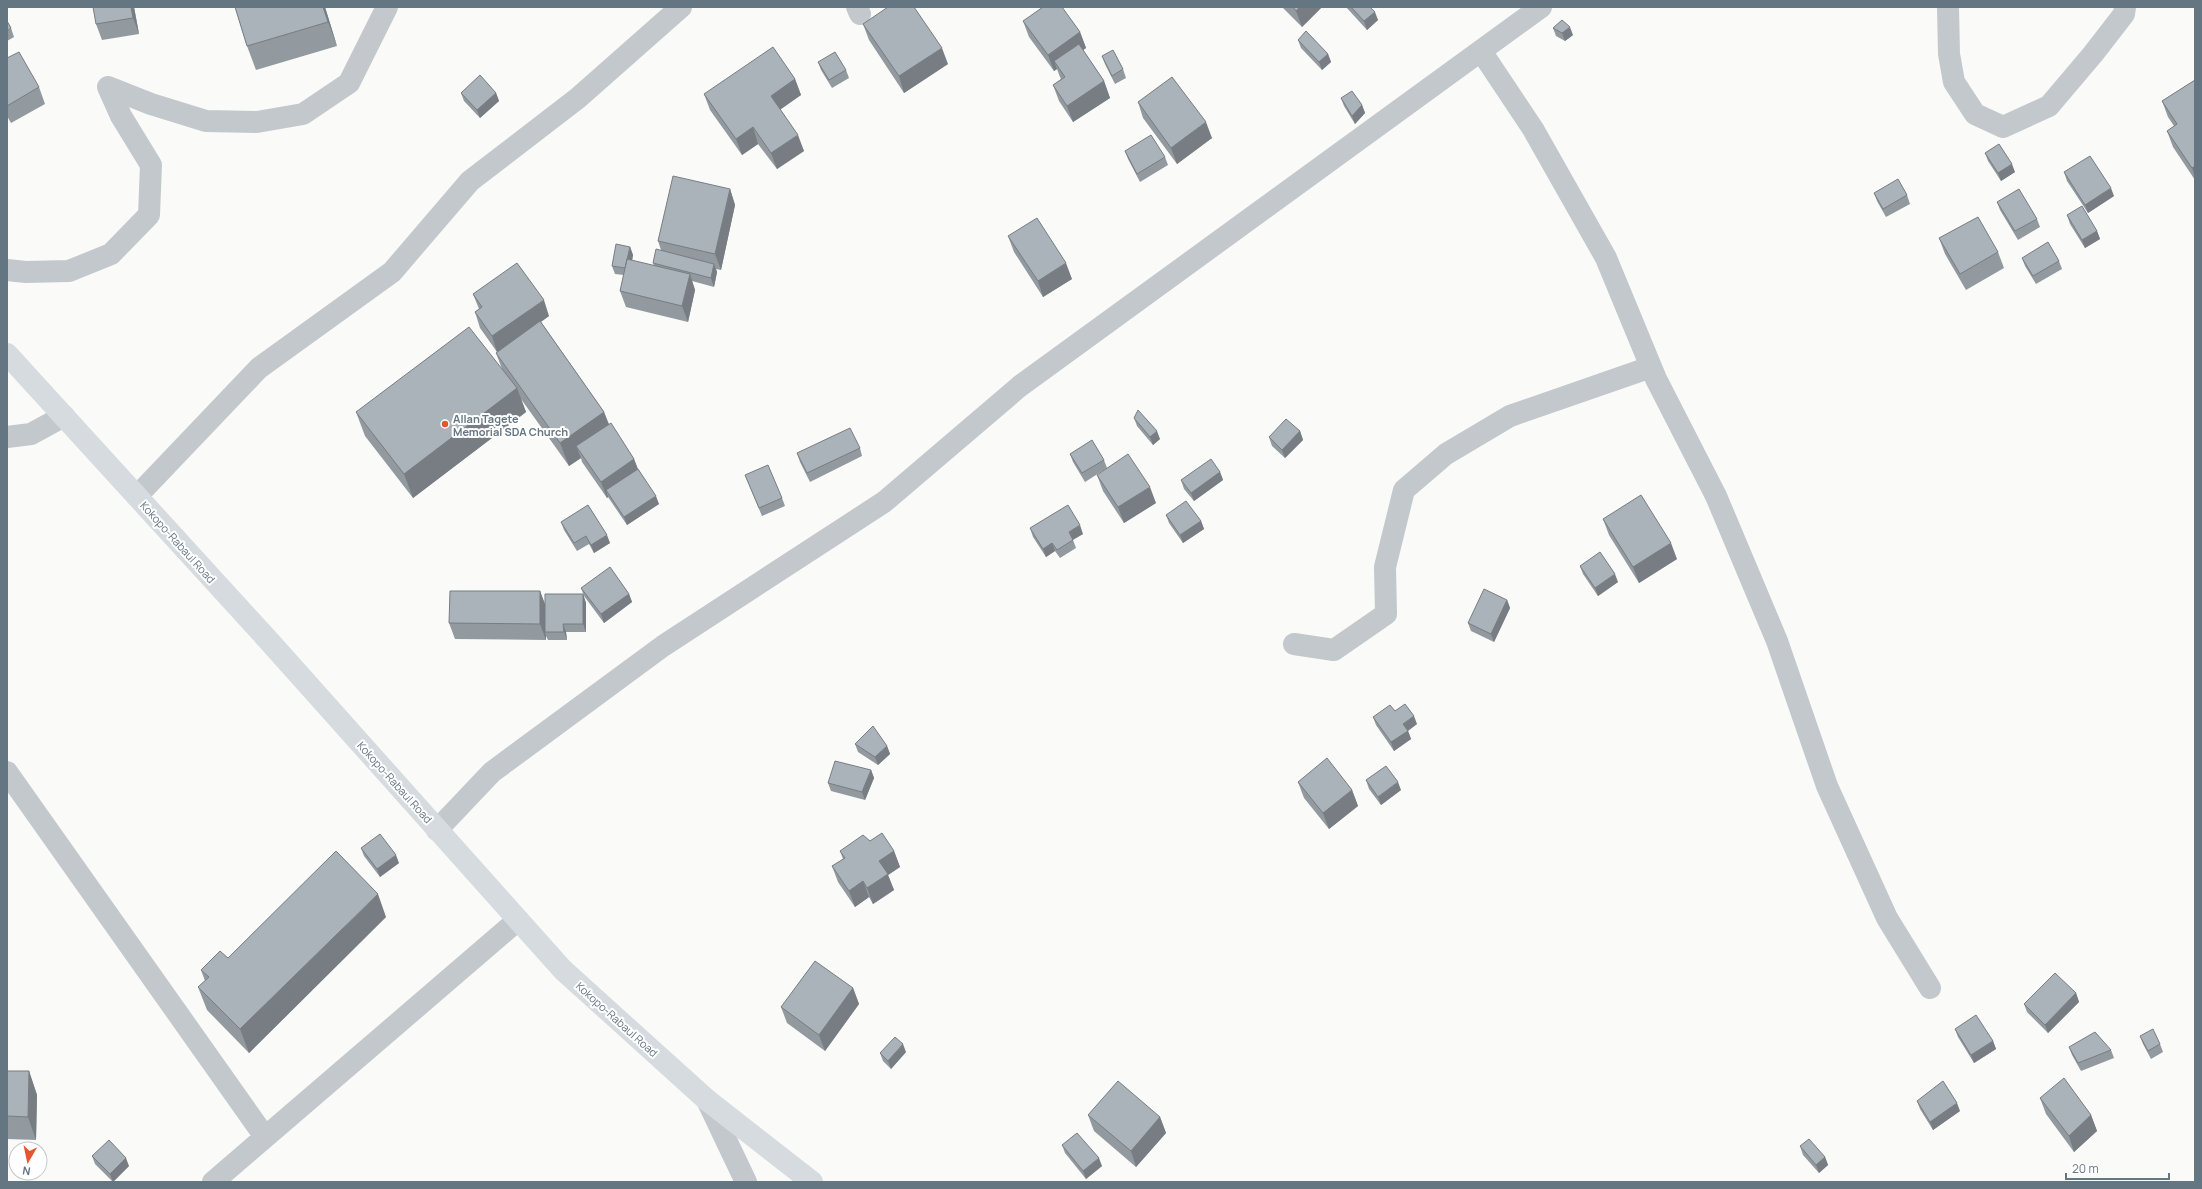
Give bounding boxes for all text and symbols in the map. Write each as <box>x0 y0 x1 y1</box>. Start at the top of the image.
place label: Allan Tagete Memorial SDA Church <box>453 411 568 439</box>
marker: Allan Tagete Memorial SDA Church <box>440 419 450 429</box>
street label: Kokopo-Rabaul Road <box>137 498 219 586</box>
street label: Kokopo-Rabaul Road <box>354 738 436 826</box>
street label: Kokopo-Rabaul Road <box>573 978 661 1060</box>
north arrow <box>8 1141 48 1181</box>
scale bar <box>2066 1155 2169 1181</box>
text: 20 m <box>2072 1160 2099 1177</box>
text: N <box>21 1163 31 1179</box>

